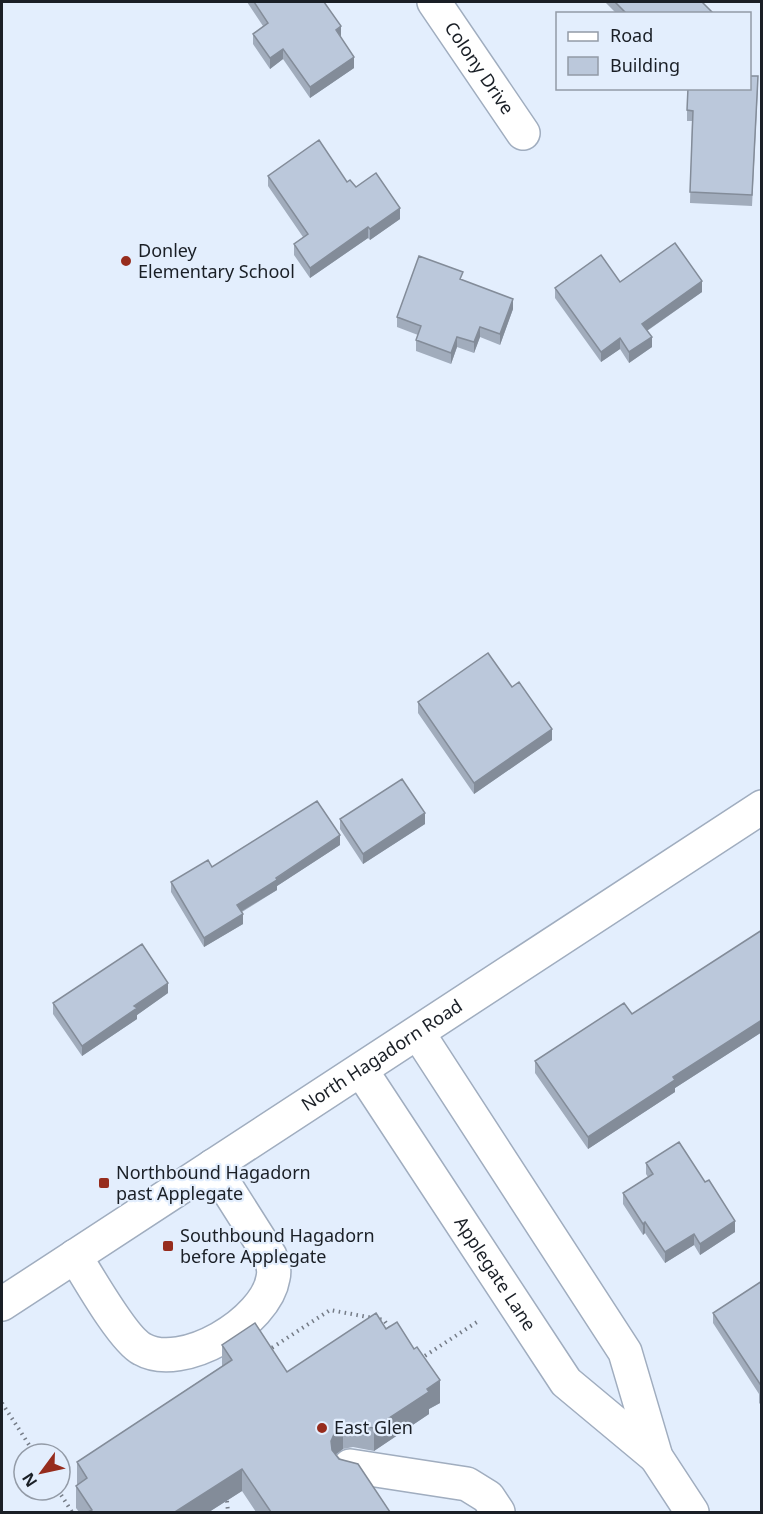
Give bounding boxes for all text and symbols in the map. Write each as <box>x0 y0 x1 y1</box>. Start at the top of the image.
legend <box>556 12 751 90</box>
street label: Colony Drive <box>440 16 520 119</box>
text: Road <box>610 23 653 47</box>
text: Building <box>610 53 680 77</box>
place label: Donley Elementary School <box>138 238 295 283</box>
marker: Donley Elementary School <box>119 254 133 268</box>
street label: North Hagadorn Road <box>296 993 466 1116</box>
place label: Northbound Hagadorn past Applegate <box>116 1160 311 1205</box>
marker: Northbound Hagadorn past Applegate <box>97 1176 111 1190</box>
street label: Applegate Lane <box>450 1212 542 1335</box>
place label: Southbound Hagadorn before Applegate <box>180 1223 375 1268</box>
marker: Southbound Hagadorn before Applegate <box>161 1239 175 1253</box>
place label: East Glen <box>334 1415 413 1439</box>
marker: East Glen <box>315 1421 329 1435</box>
north arrow <box>12 1442 72 1502</box>
text: N <box>17 1469 42 1492</box>

